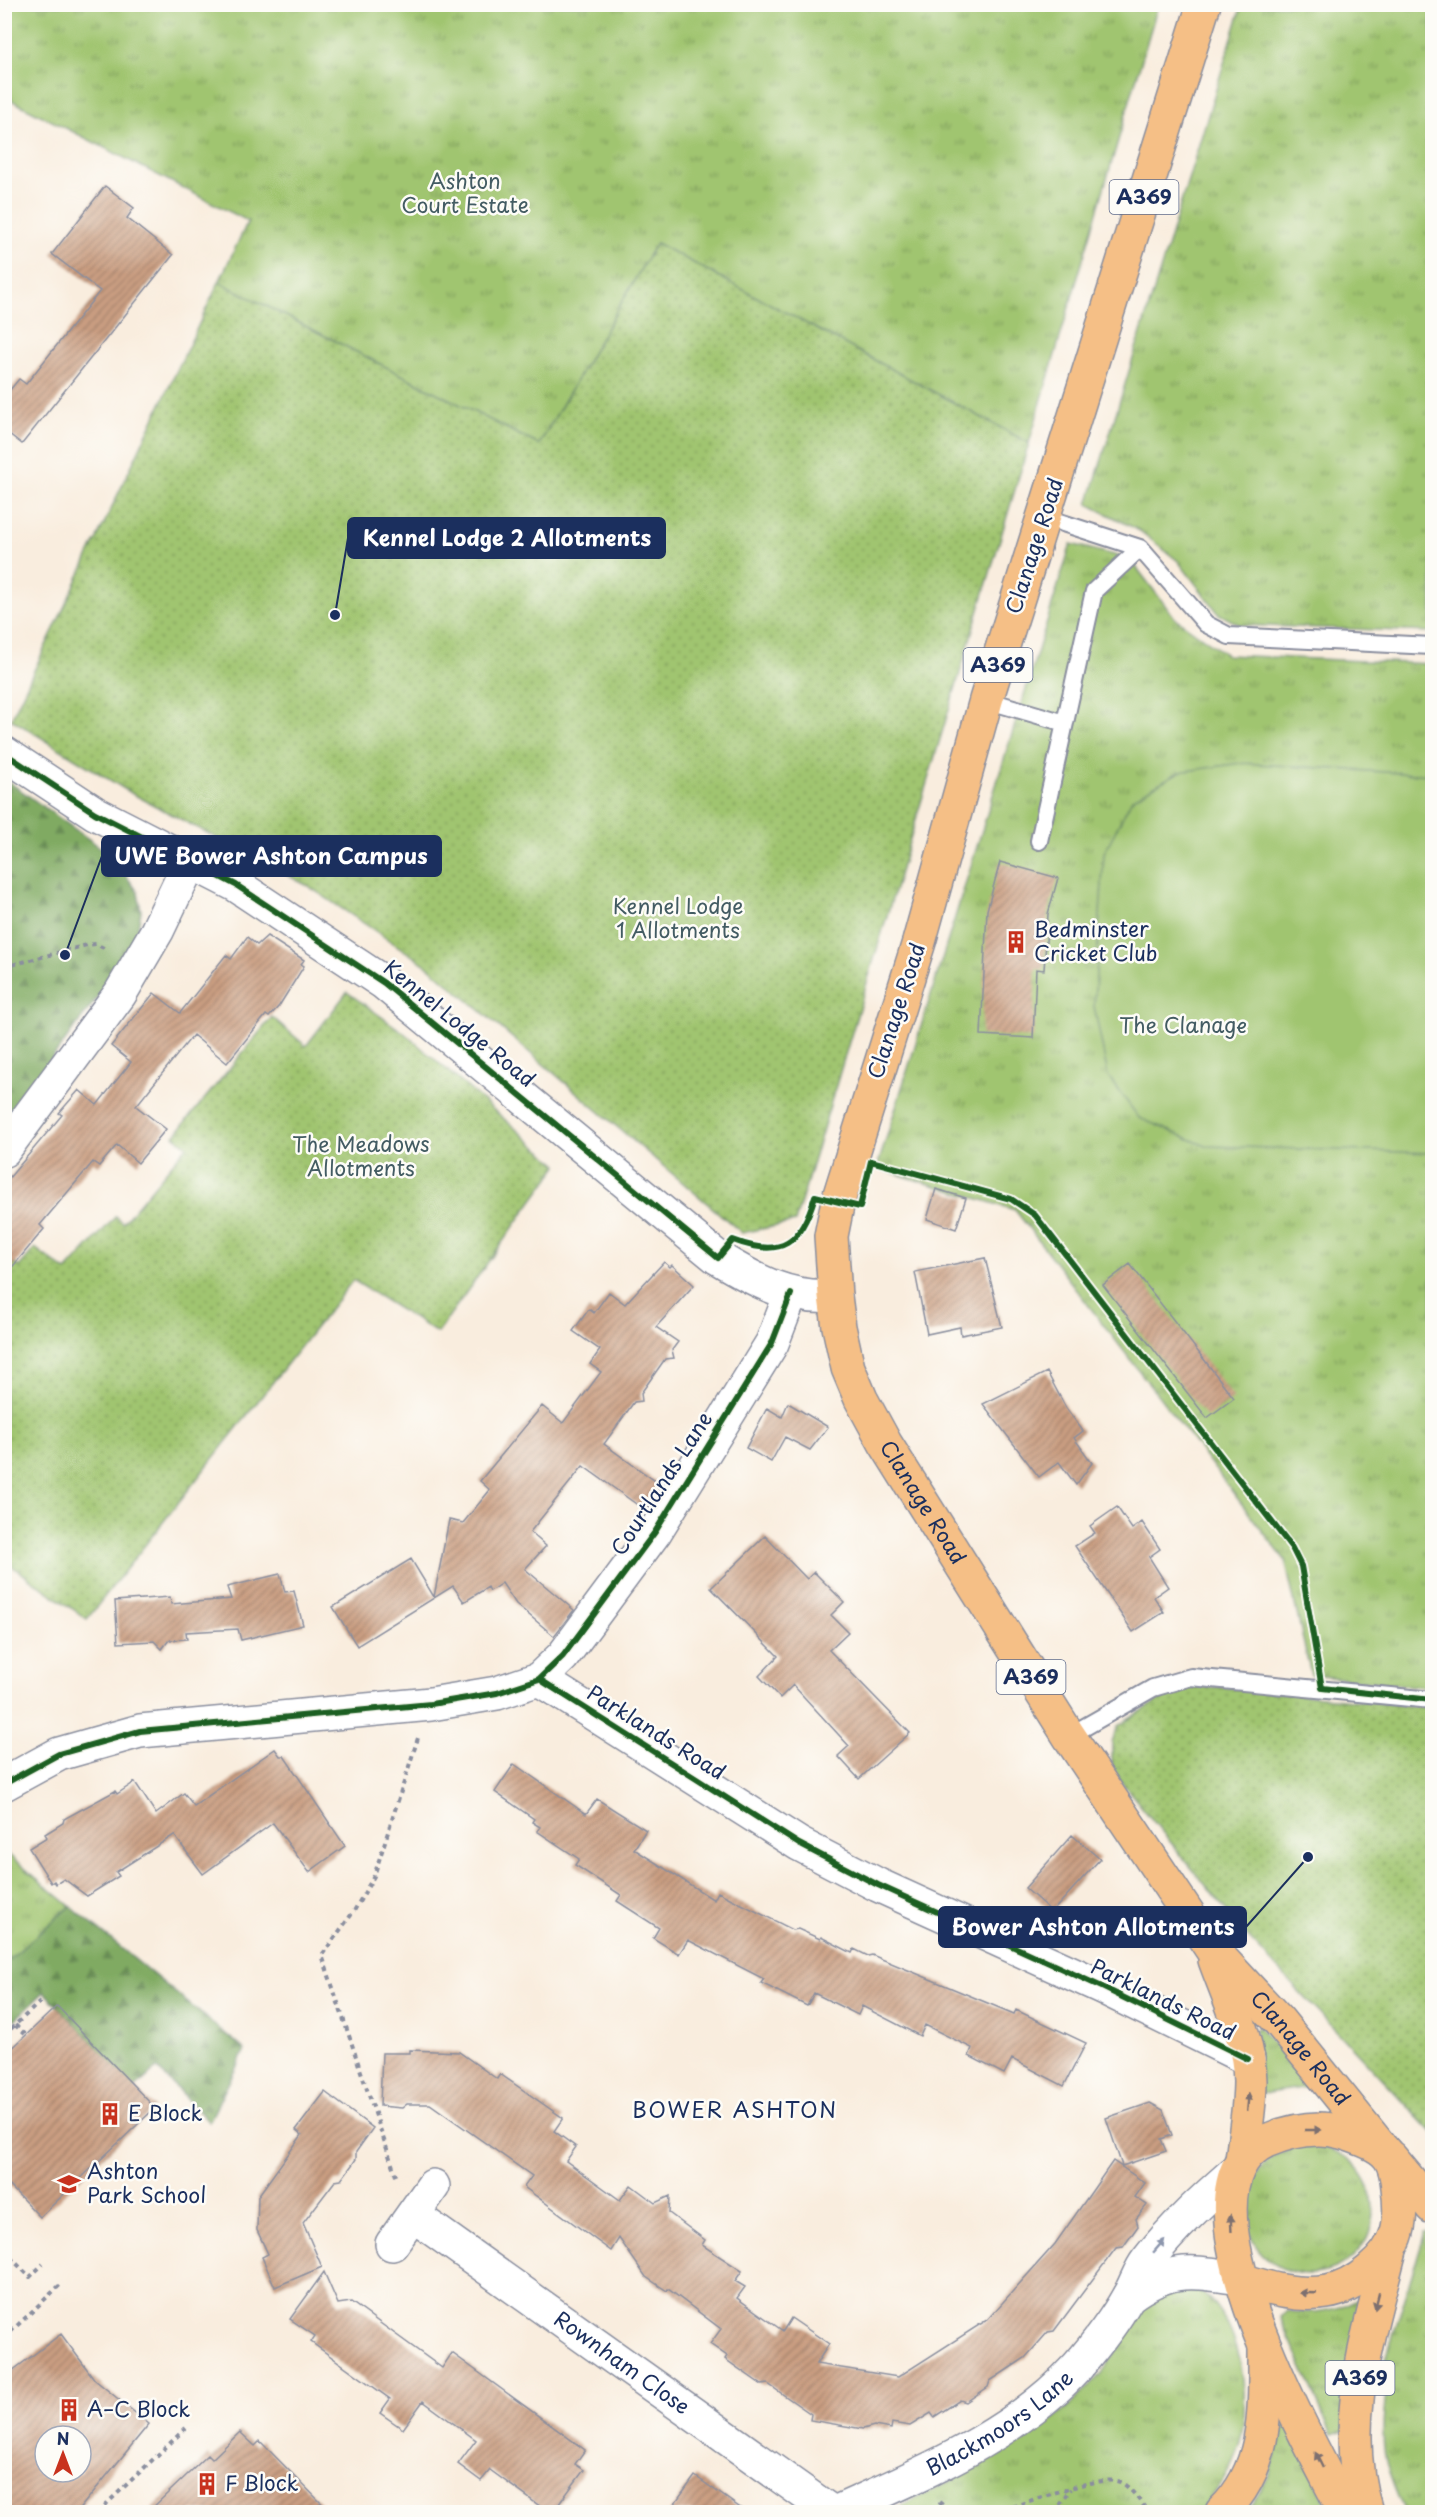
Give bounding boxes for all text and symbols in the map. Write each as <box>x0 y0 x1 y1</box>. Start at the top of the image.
park label: Ashton Court Estate <box>401 164 529 220</box>
road number: A369 <box>1110 180 1178 214</box>
street label: Clanage Road <box>996 473 1070 618</box>
callout: Kennel Lodge 2 Allotments <box>348 518 665 558</box>
text: Kennel Lodge 2 Allotments <box>363 520 652 553</box>
road number: A369 <box>964 648 1032 682</box>
callout: UWE Bower Ashton Campus <box>102 836 441 876</box>
text: UWE Bower Ashton Campus <box>114 838 428 871</box>
park label: Kennel Lodge 1 Allotments <box>613 889 743 945</box>
place label: Bedminster Cricket Club <box>1034 912 1157 968</box>
building icon: Bedminster Cricket Club <box>1003 929 1029 955</box>
street label: Clanage Road <box>858 938 932 1083</box>
street label: Kennel Lodge Road <box>377 951 543 1094</box>
park label: The Clanage <box>1119 1008 1247 1040</box>
park label: The Meadows Allotments <box>292 1127 430 1183</box>
street label: Courtlands Lane <box>602 1405 719 1561</box>
street label: Clanage Road <box>873 1433 975 1570</box>
road number: A369 <box>996 1660 1066 1694</box>
street label: Parklands Road <box>582 1676 733 1787</box>
callout: Bower Ashton Allotments <box>939 1907 1246 1947</box>
text: Bower Ashton Allotments <box>952 1909 1235 1942</box>
street label: Parklands Road <box>1086 1949 1242 2047</box>
street label: Clanage Road <box>1244 1982 1359 2112</box>
district label: BOWER ASHTON <box>632 2092 838 2125</box>
one-way arrow <box>1243 2092 1253 2111</box>
place label: E Block <box>128 2096 203 2128</box>
building icon: E Block <box>97 2101 123 2127</box>
one-way arrow <box>1303 2125 1322 2135</box>
place label: Ashton Park School <box>87 2154 206 2210</box>
school or university icon: Ashton Park School <box>56 2171 82 2197</box>
one-way arrow <box>1227 2213 1236 2232</box>
one-way arrow <box>1152 2239 1166 2254</box>
one-way arrow <box>1299 2288 1318 2297</box>
one-way arrow <box>1372 2293 1381 2311</box>
street label: Rownham Close <box>548 2302 697 2421</box>
road number: A369 <box>1326 2361 1394 2395</box>
street label: Blackmoors Lane <box>920 2362 1080 2483</box>
place label: A–C Block <box>87 2392 190 2424</box>
building icon: A–C Block <box>56 2397 82 2423</box>
north arrow <box>33 2424 93 2484</box>
text: N <box>57 2426 69 2450</box>
one-way arrow <box>1315 2451 1325 2469</box>
place label: F Block <box>225 2466 298 2498</box>
building icon: F Block <box>194 2471 220 2497</box>

